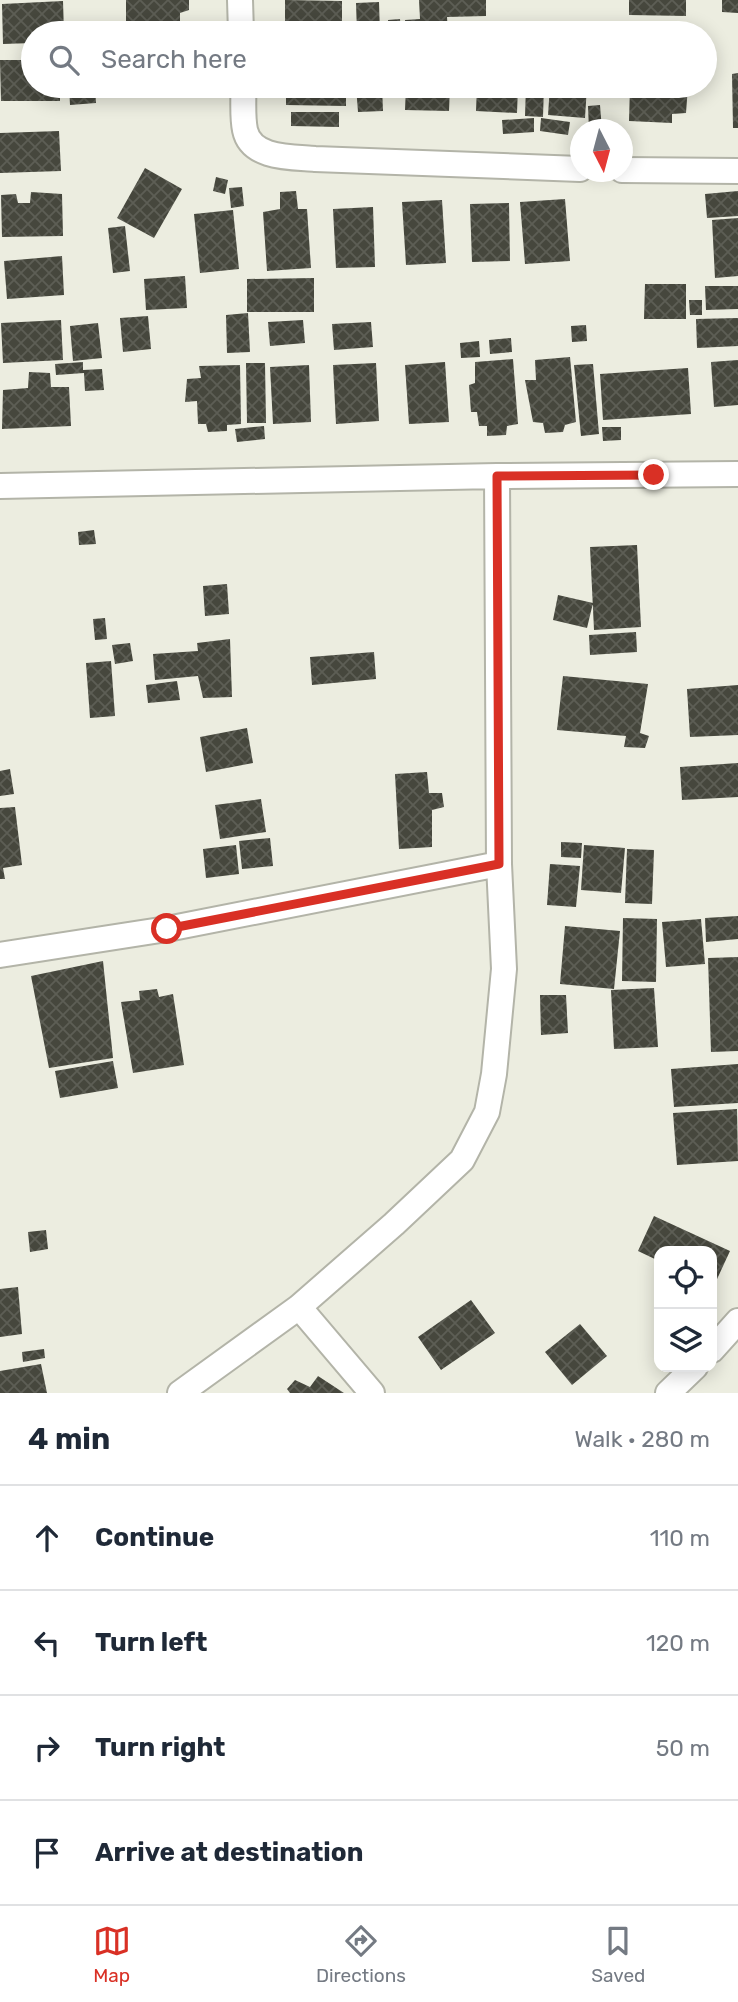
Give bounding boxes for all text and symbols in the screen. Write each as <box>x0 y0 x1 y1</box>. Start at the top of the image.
search box <box>21 21 717 98</box>
icon: search <box>45 41 83 79</box>
text: Search here <box>101 44 247 75</box>
north arrow <box>570 119 633 182</box>
route end <box>638 459 669 490</box>
route start <box>151 913 182 944</box>
map controls <box>654 1246 717 1372</box>
button: locate <box>654 1246 717 1309</box>
button: layers <box>654 1309 717 1372</box>
text: 4 min <box>28 1421 110 1457</box>
text: Walk · 280 m <box>574 1425 710 1453</box>
icon: ahead <box>28 1519 66 1557</box>
text: Continue <box>95 1522 214 1553</box>
text: 110 m <box>650 1524 710 1552</box>
icon: left <box>28 1624 66 1662</box>
text: Turn left <box>95 1627 207 1658</box>
text: 120 m <box>646 1629 710 1657</box>
icon: right <box>28 1729 66 1767</box>
text: Turn right <box>95 1732 225 1763</box>
text: 50 m <box>656 1734 710 1762</box>
icon: arrive <box>28 1834 66 1872</box>
text: Arrive at destination <box>95 1837 363 1868</box>
tab: Map <box>93 1922 131 1987</box>
tab: Directions <box>316 1922 406 1987</box>
tab: Saved <box>591 1922 645 1987</box>

